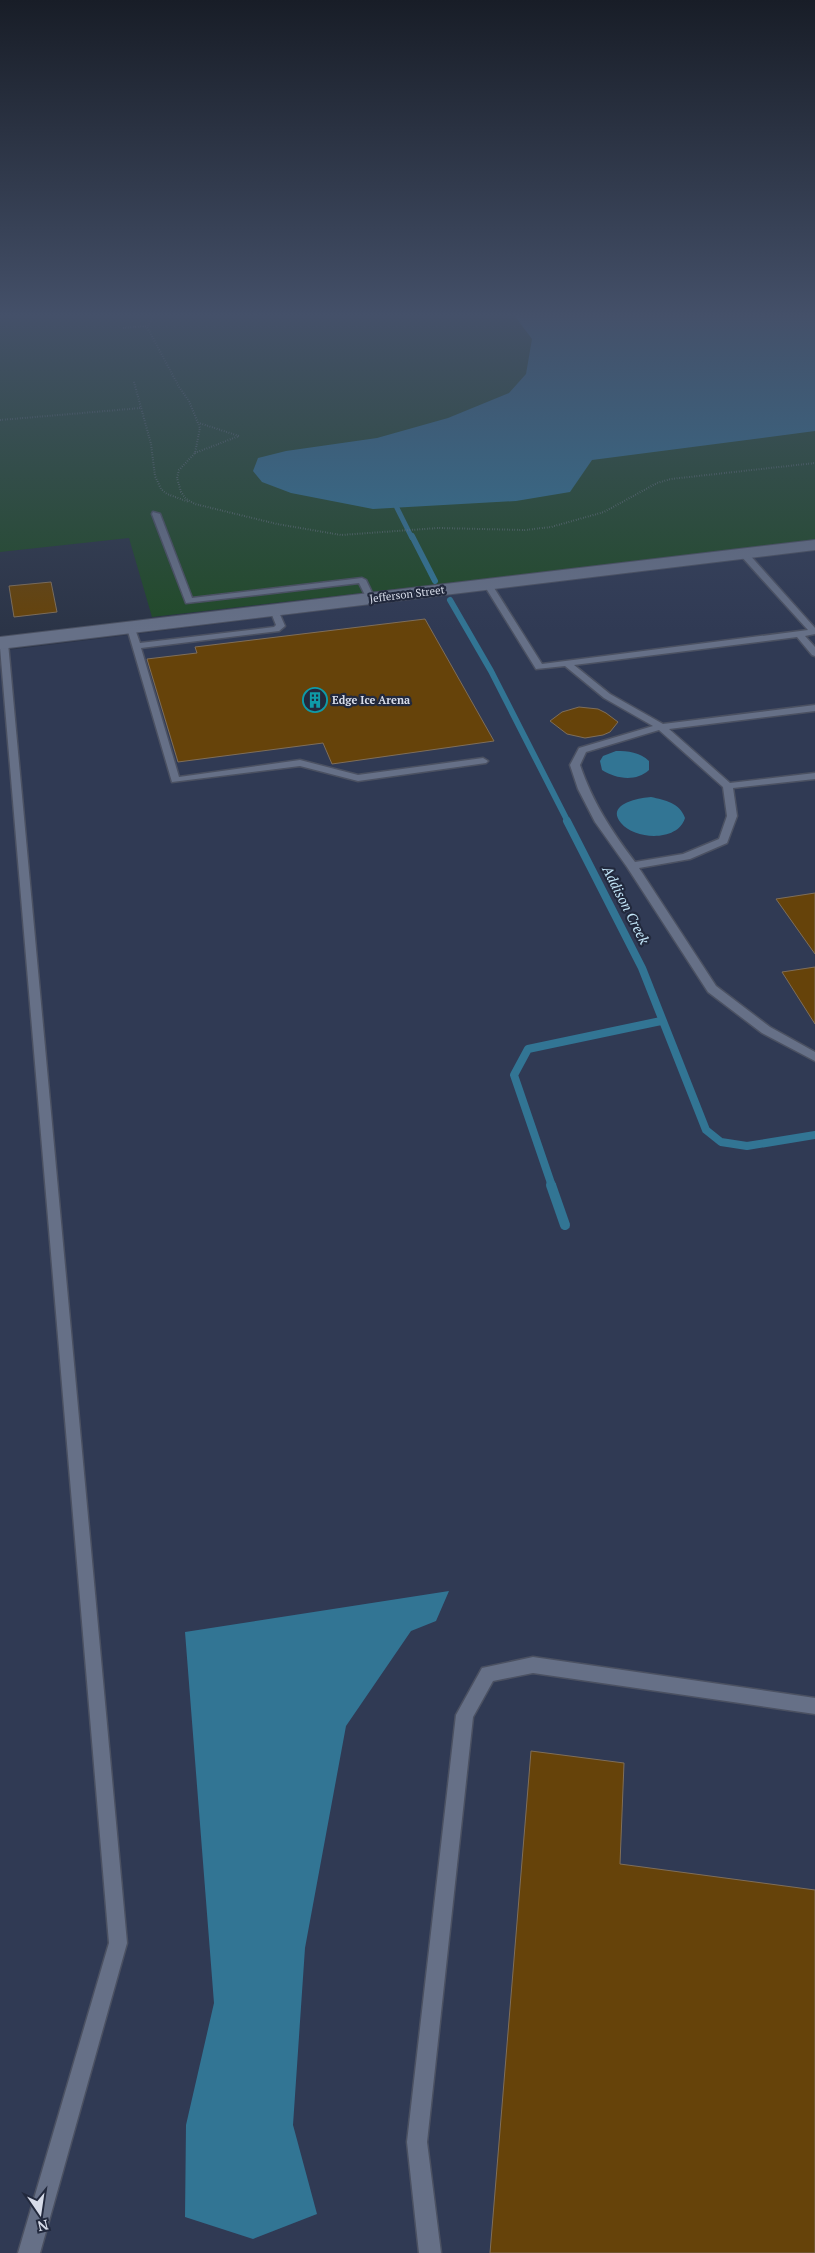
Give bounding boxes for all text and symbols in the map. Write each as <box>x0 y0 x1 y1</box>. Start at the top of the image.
street label: Jefferson Street <box>369 582 445 606</box>
building icon: Edge Ice Arena <box>302 687 328 713</box>
place label: Edge Ice Arena <box>332 693 410 707</box>
water label: Addison Creek <box>598 861 655 948</box>
north arrow <box>15 2188 65 2238</box>
text: N <box>35 2216 50 2237</box>

